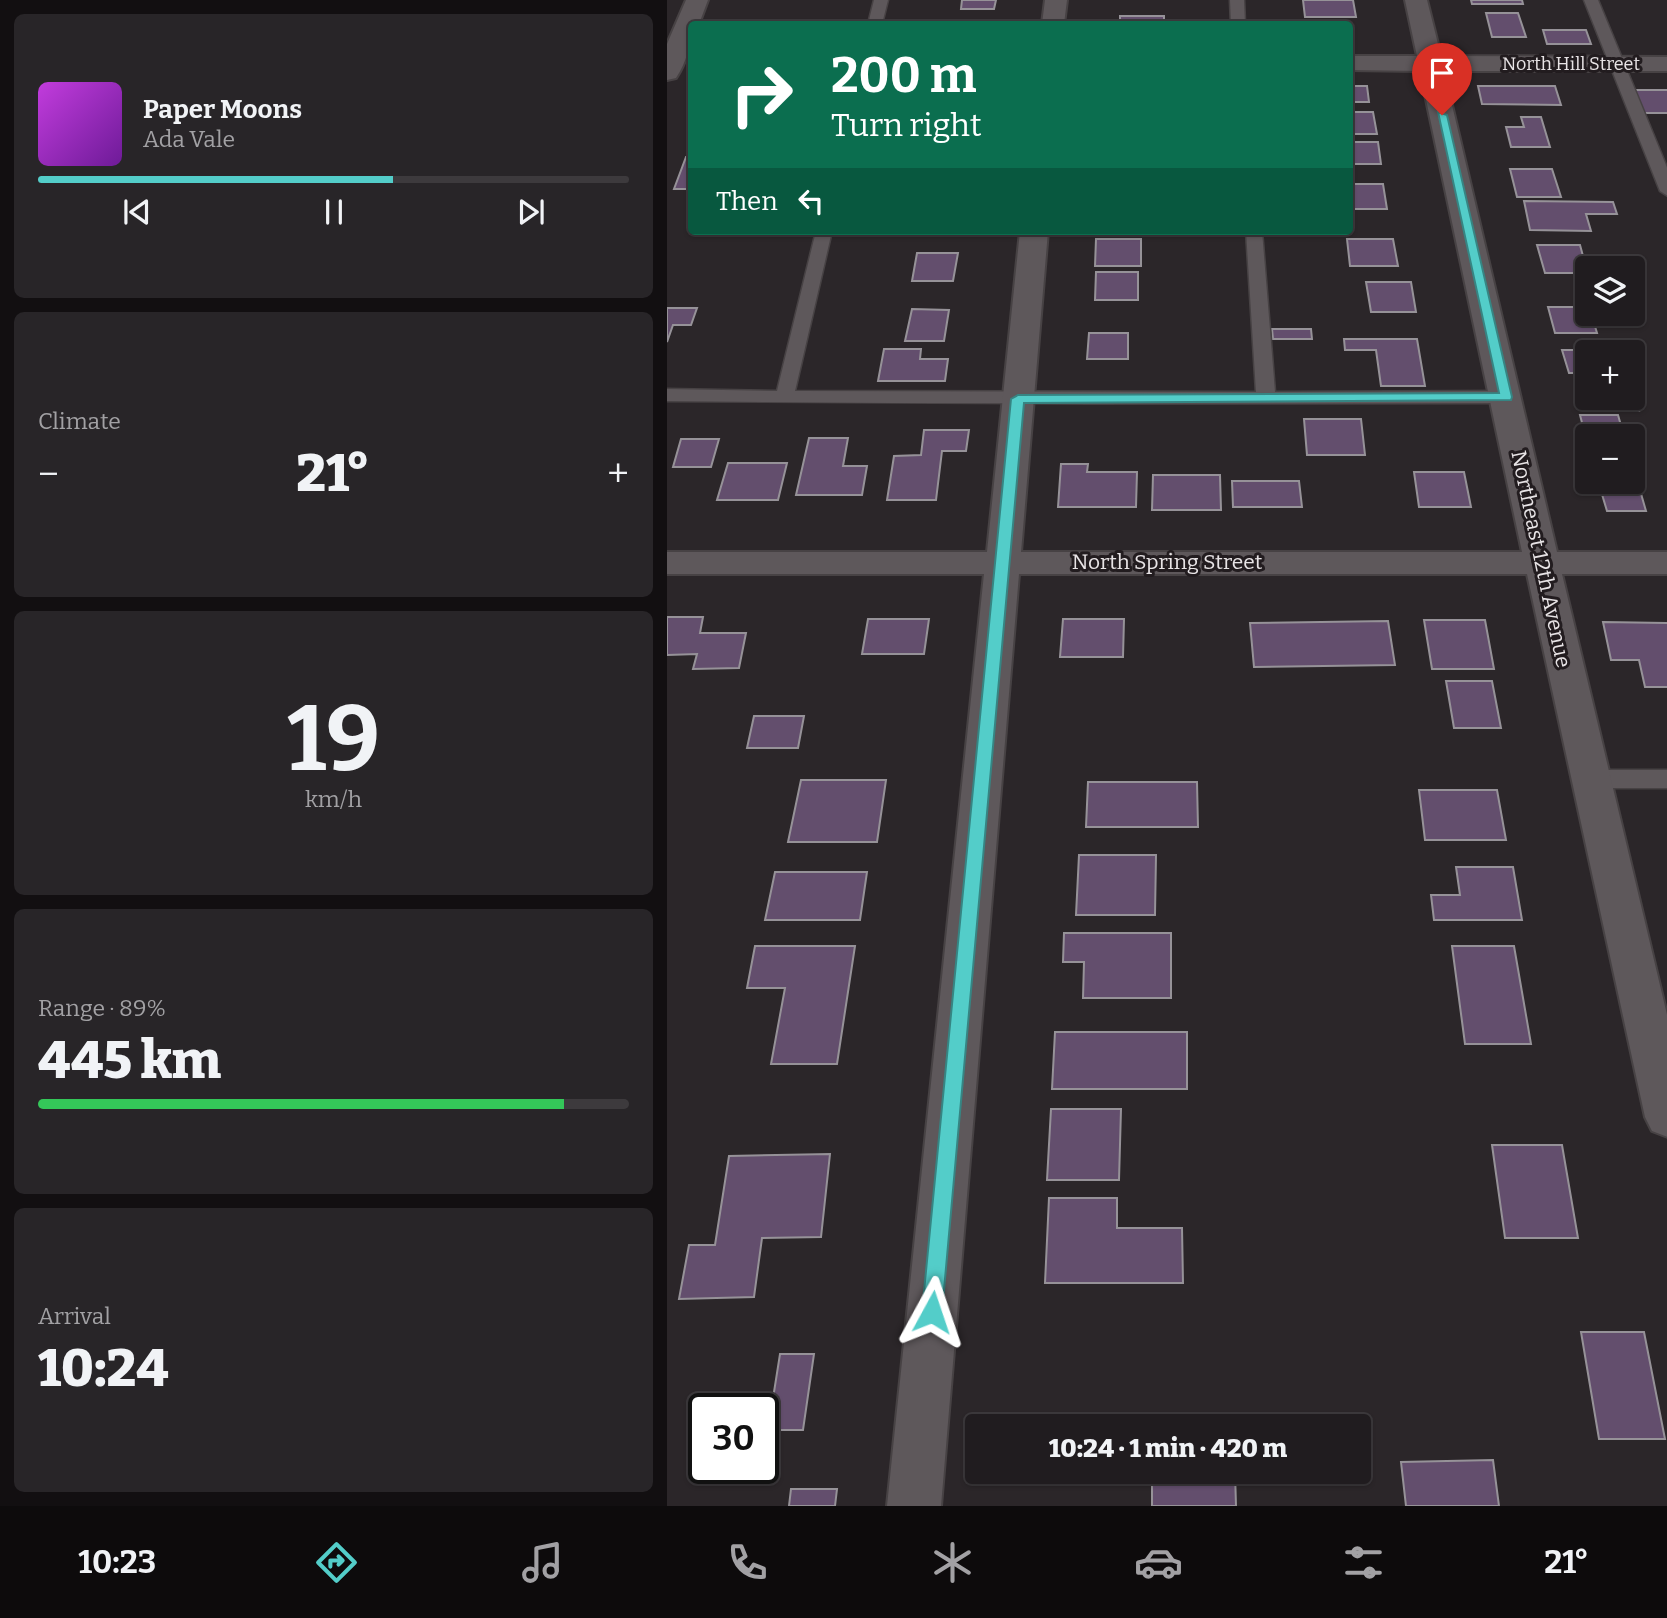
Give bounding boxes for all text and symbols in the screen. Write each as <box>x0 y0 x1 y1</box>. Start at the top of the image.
pin <box>1412 43 1472 115</box>
text: 200 m <box>831 46 976 105</box>
icon: right <box>716 49 807 140</box>
street label: North Hill Street <box>1502 53 1640 75</box>
icon: arrive <box>1423 54 1461 92</box>
text: Paper Moons <box>143 94 302 125</box>
text: Turn right <box>831 106 982 144</box>
text: Ada Vale <box>143 125 235 153</box>
icon: left <box>792 182 830 220</box>
text: Then <box>716 186 778 217</box>
icon: previous <box>118 193 156 231</box>
icon: pause <box>315 193 353 231</box>
icon: next <box>512 193 550 231</box>
map controls <box>1575 256 1645 494</box>
button: layers <box>1575 256 1645 326</box>
button: + <box>1575 340 1645 410</box>
text: Climate <box>38 407 121 435</box>
button: − <box>1575 424 1645 494</box>
text: 21° <box>296 442 370 505</box>
street label: Northeast 12th Avenue <box>1505 448 1577 670</box>
text: − <box>38 451 59 497</box>
text: + <box>607 451 629 497</box>
street label: North Spring Street <box>1072 549 1263 575</box>
text: 19 <box>287 685 380 794</box>
text: km/h <box>305 785 362 813</box>
text: Range · 89% <box>38 994 166 1022</box>
text: 445 km <box>38 1029 221 1092</box>
position arrow <box>895 1275 969 1349</box>
text: Arrival <box>38 1302 111 1330</box>
text: 10:24 <box>38 1337 169 1400</box>
speed limit sign: 30 <box>688 1393 779 1484</box>
text: 10:24 · 1 min · 420 m <box>1049 1433 1287 1464</box>
icon: directions <box>312 1538 361 1587</box>
icon: music <box>518 1538 567 1587</box>
icon: phone <box>723 1538 772 1587</box>
icon: climate <box>928 1538 977 1587</box>
icon: car <box>1134 1538 1183 1587</box>
icon: filters <box>1339 1538 1388 1587</box>
text: 10:23 <box>78 1543 156 1581</box>
text: 21° <box>1544 1543 1589 1581</box>

